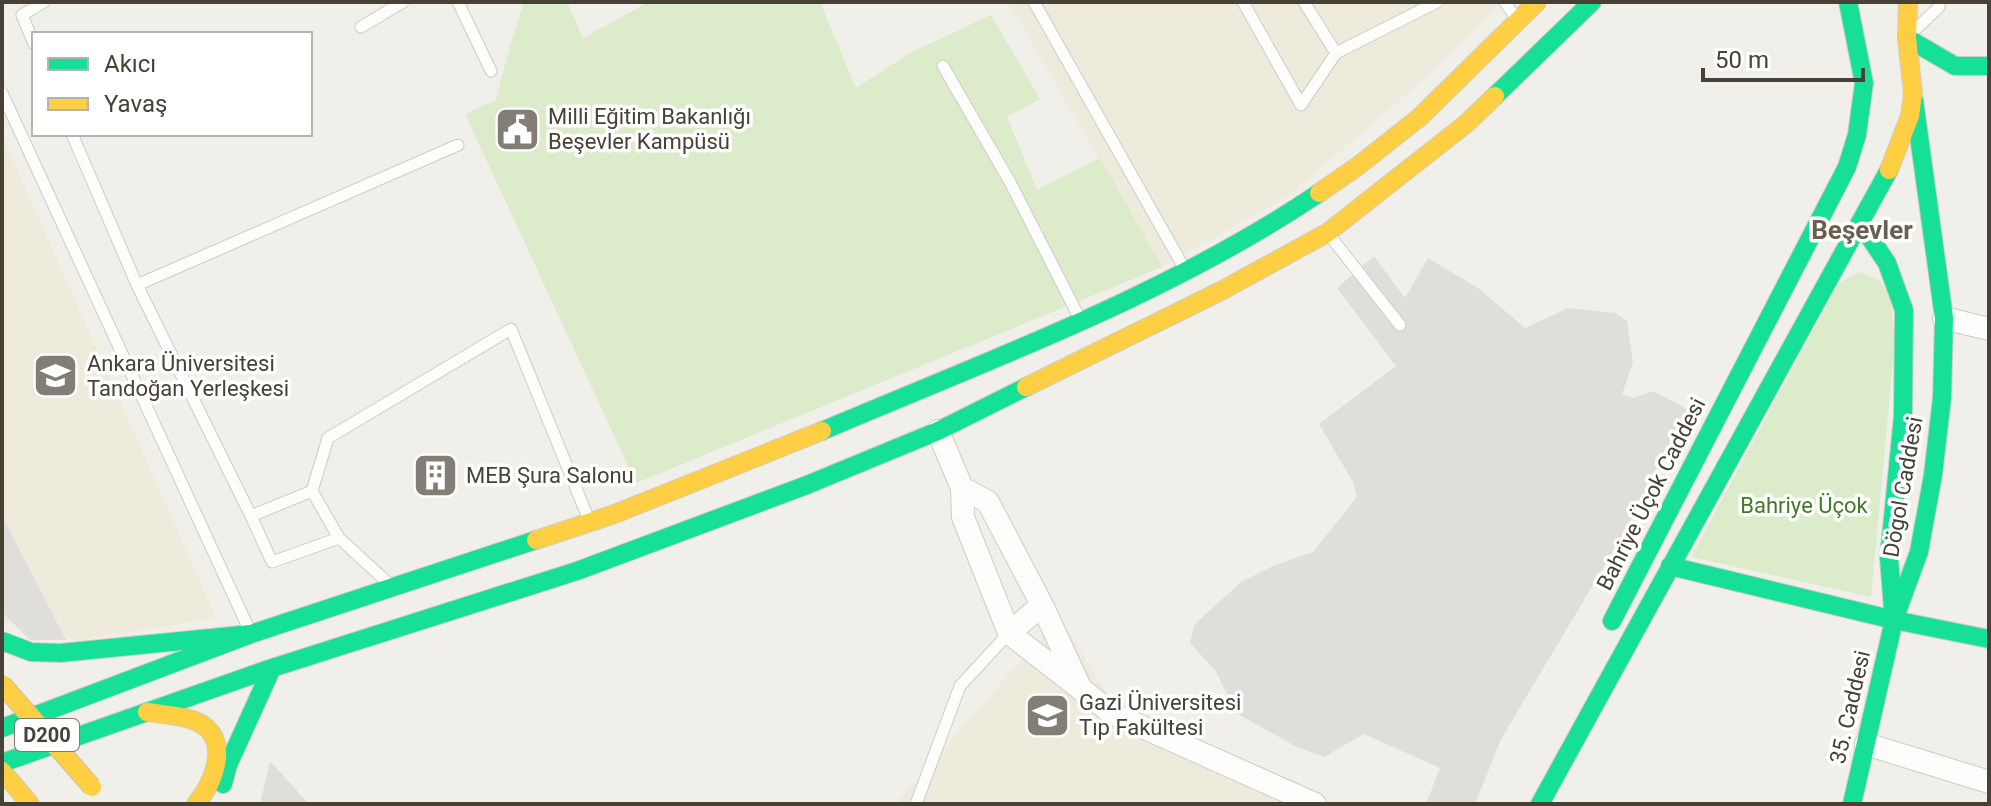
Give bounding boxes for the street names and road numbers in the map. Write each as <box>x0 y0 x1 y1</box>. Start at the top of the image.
street label: Bahriye Üçok Caddesi <box>1592 394 1710 594</box>
street label: Dögol Caddesi <box>1878 415 1928 559</box>
street label: 35. Caddesi <box>1825 648 1875 766</box>
road number: D200 <box>15 719 79 751</box>

